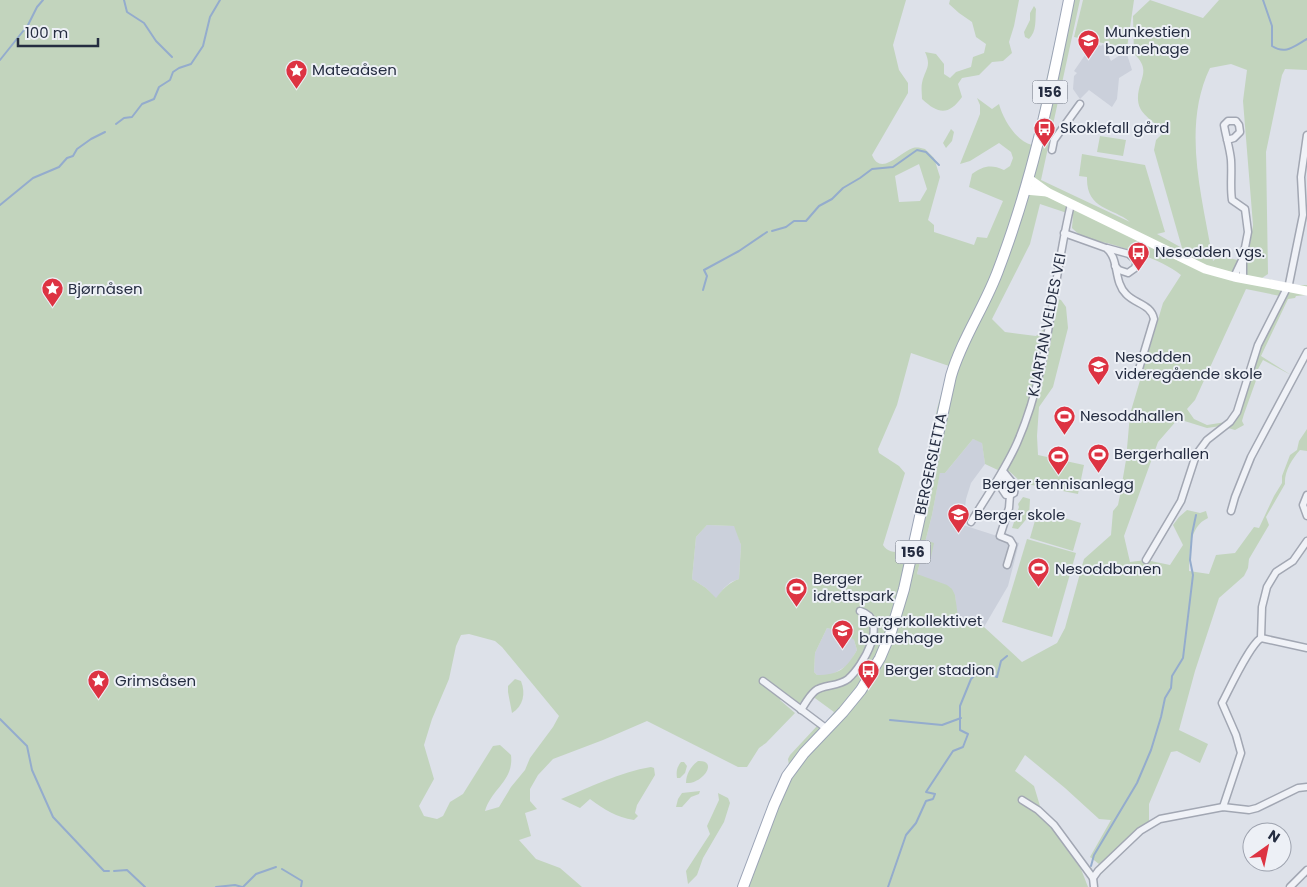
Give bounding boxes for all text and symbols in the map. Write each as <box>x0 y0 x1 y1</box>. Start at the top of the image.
scale bar <box>18 15 98 47</box>
place label: Munkestien barnehage <box>1105 21 1190 59</box>
text: 100 m <box>25 22 68 43</box>
school or university icon: Munkestien barnehage <box>1077 29 1101 60</box>
place icon: Mateaåsen <box>284 58 308 89</box>
place label: Mateaåsen <box>312 59 397 80</box>
road number: 156 <box>1032 80 1068 104</box>
bus stop icon: Skoklefall gård <box>1032 116 1056 147</box>
place label: Skoklefall gård <box>1060 117 1169 138</box>
bus stop icon: Nesodden vgs. <box>1127 240 1151 271</box>
place label: Nesodden vgs. <box>1155 241 1265 262</box>
street label: KJARTAN VELDES VEI <box>1022 251 1071 399</box>
place icon: Bjørnåsen <box>40 277 64 308</box>
place label: Bjørnåsen <box>68 278 143 299</box>
place label: Nesodden videregående skole <box>1115 346 1262 384</box>
school or university icon: Nesodden videregående skole <box>1087 354 1111 385</box>
sports icon: Nesoddhallen <box>1052 404 1076 435</box>
place label: Nesoddhallen <box>1080 405 1184 426</box>
street label: BERGERSLETTA <box>909 411 952 517</box>
sports icon: Bergerhallen <box>1086 442 1110 473</box>
place label: Bergerhallen <box>1114 443 1209 464</box>
sports icon: Berger tennisanlegg <box>1046 444 1070 475</box>
place label: Berger tennisanlegg <box>982 473 1134 494</box>
school or university icon: Berger skole <box>946 503 970 534</box>
place label: Berger skole <box>974 504 1065 525</box>
road number: 156 <box>896 540 930 564</box>
sports icon: Nesoddbanen <box>1027 557 1051 588</box>
place label: Nesoddbanen <box>1055 558 1161 579</box>
place label: Berger idrettspark <box>813 568 894 606</box>
sports icon: Berger idrettspark <box>785 576 809 607</box>
place label: Bergerkollektivet barnehage <box>859 610 982 648</box>
school or university icon: Bergerkollektivet barnehage <box>831 618 855 649</box>
bus stop icon: Berger stadion <box>857 658 881 689</box>
place label: Berger stadion <box>885 659 995 680</box>
place icon: Grimsåsen <box>87 669 111 700</box>
place label: Grimsåsen <box>115 670 196 691</box>
north arrow <box>1242 822 1292 872</box>
text: N <box>1264 825 1284 847</box>

